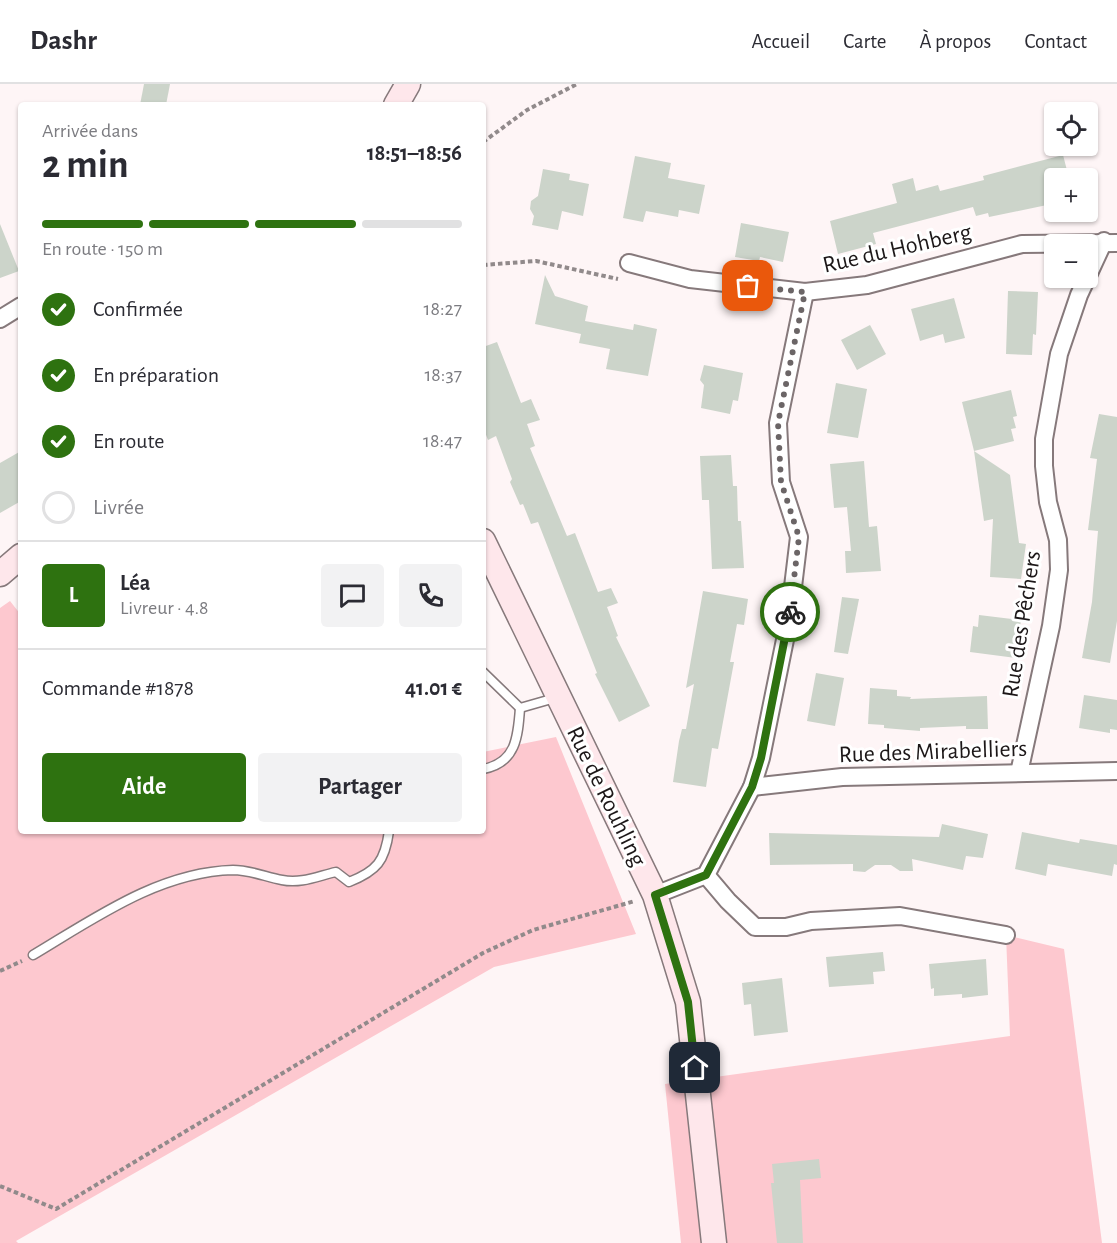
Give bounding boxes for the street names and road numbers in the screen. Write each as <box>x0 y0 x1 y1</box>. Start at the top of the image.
street label: Rue du Hohberg <box>821 220 974 278</box>
street label: Rue des Pêchers <box>999 549 1045 699</box>
street label: Rue de Rouhling <box>562 723 650 870</box>
street label: Rue des Mirabelliers <box>838 737 1028 767</box>

